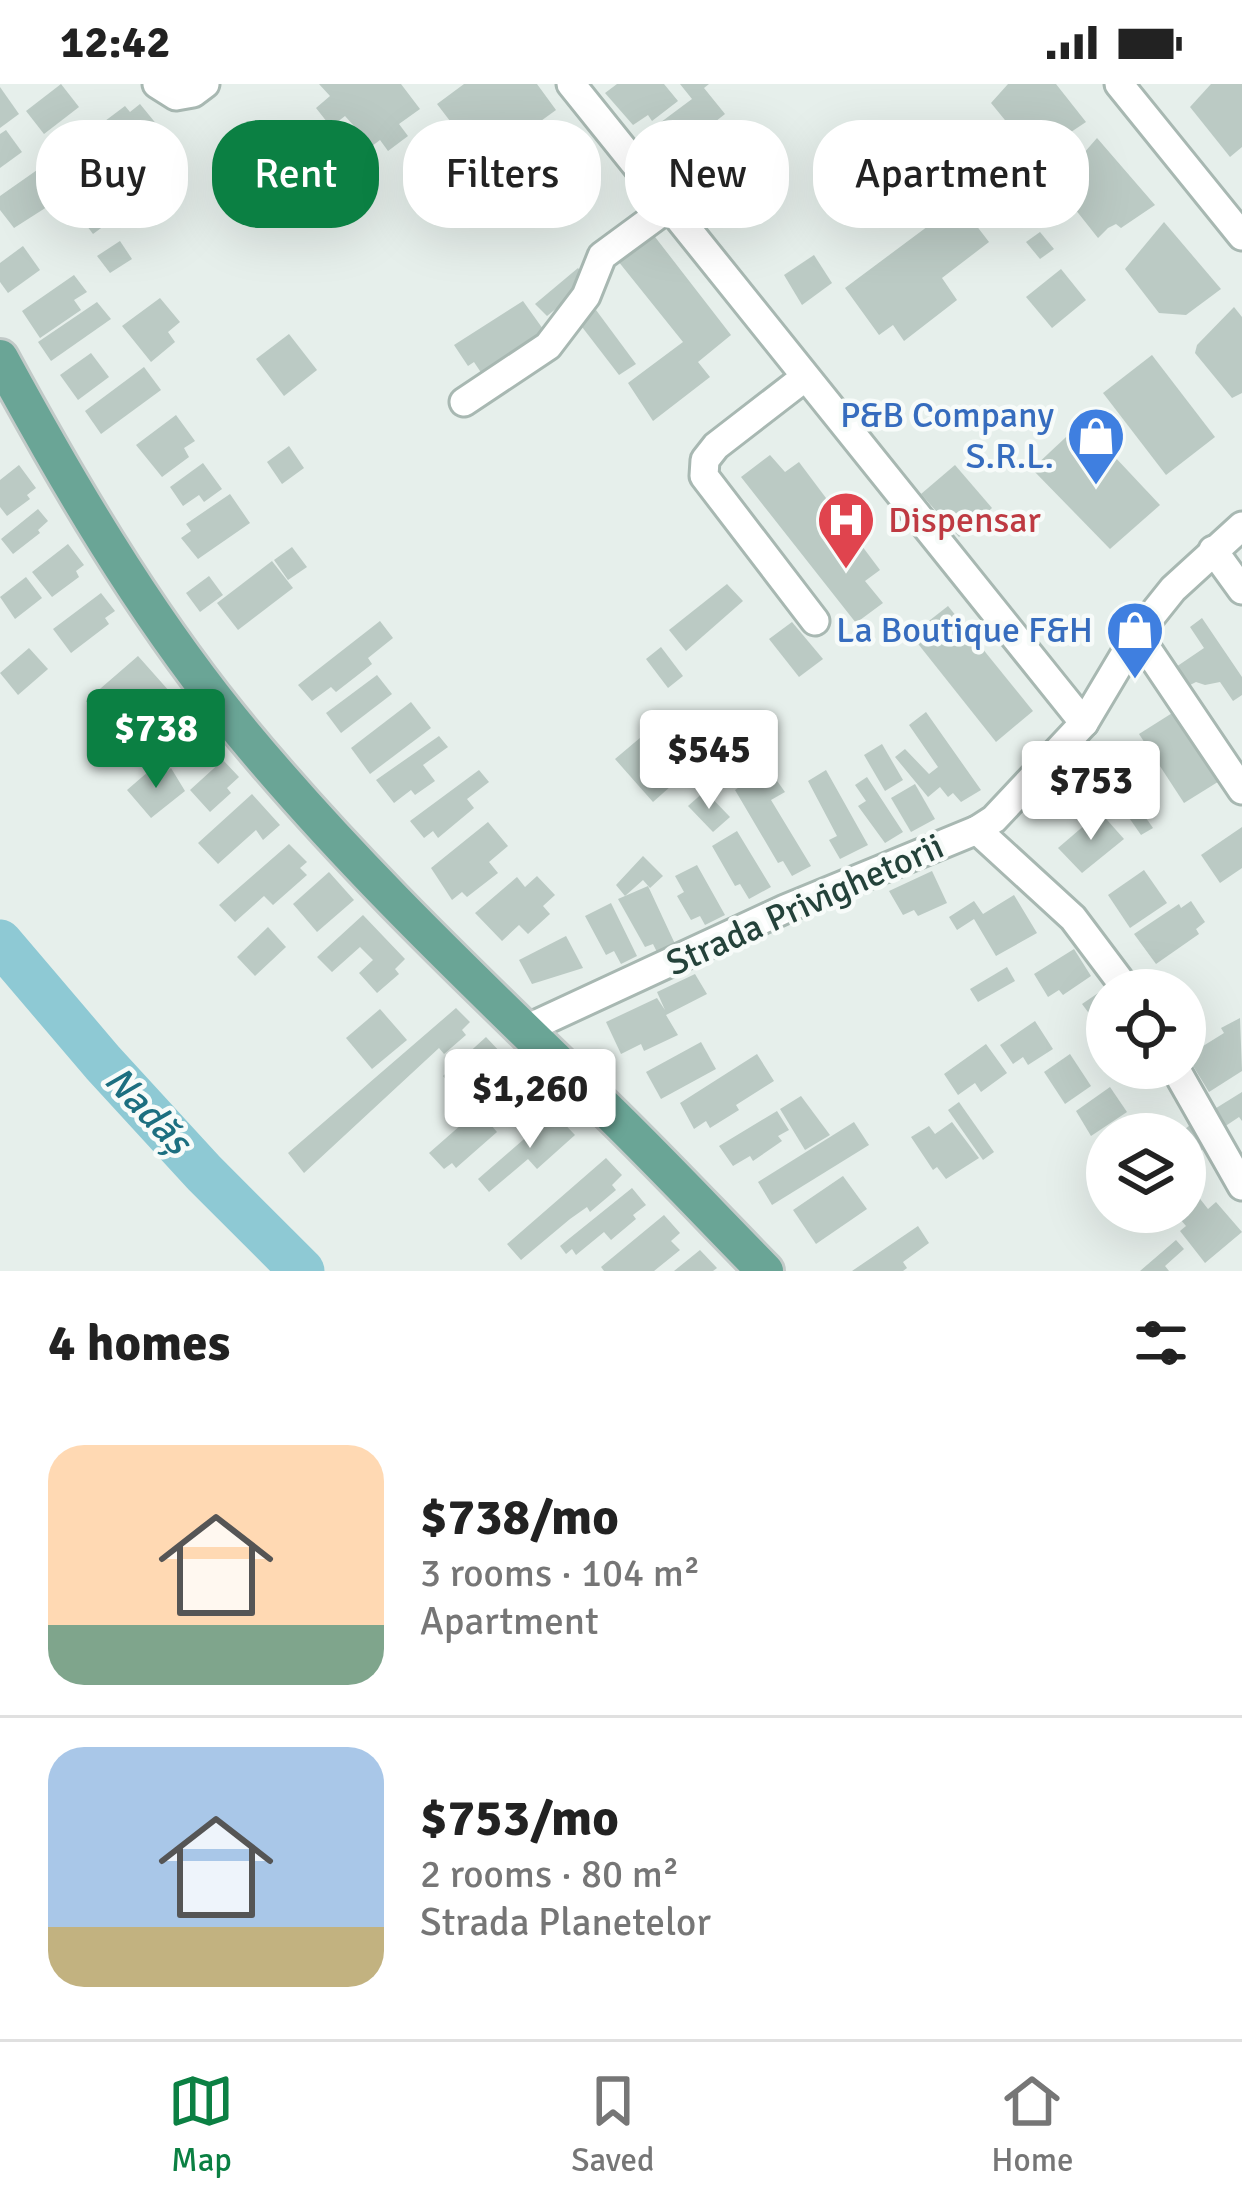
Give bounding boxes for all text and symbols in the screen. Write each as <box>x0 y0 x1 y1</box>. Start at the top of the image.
text: 12:42 <box>60 15 170 70</box>
chip: Buy <box>36 120 188 228</box>
chip: Rent <box>212 120 379 228</box>
chip: Filters <box>403 120 601 228</box>
chip: New <box>625 120 789 228</box>
chip: Apartment <box>813 120 1089 228</box>
place label: P&B Company S.R.L. <box>840 393 1054 479</box>
shop icon: P&B Company S.R.L. <box>1065 405 1127 487</box>
hospital icon: Dispensar <box>815 489 877 571</box>
place label: Dispensar <box>888 498 1042 543</box>
shop icon: La Boutique F&H <box>1104 599 1166 681</box>
place label: La Boutique F&H <box>836 608 1093 653</box>
pin: $738 <box>85 689 227 791</box>
text: $738 <box>114 704 198 752</box>
pin: $545 <box>638 710 780 812</box>
text: $545 <box>667 725 751 773</box>
pin: $753 <box>1020 741 1162 843</box>
text: $753 <box>1049 756 1133 804</box>
street label: Strada Privighetorii <box>659 824 951 986</box>
map controls <box>1086 969 1206 1233</box>
button: locate <box>1086 969 1206 1089</box>
pin: $1,260 <box>432 1049 628 1151</box>
water label: Nadăș <box>95 1056 203 1166</box>
text: $1,260 <box>472 1064 588 1112</box>
button: layers <box>1086 1113 1206 1233</box>
icon: filters <box>1128 1310 1194 1376</box>
text: 4 homes <box>48 1312 230 1375</box>
text: $738/mo <box>420 1486 619 1549</box>
icon: home <box>144 1493 288 1637</box>
text: 3 rooms · 104 m² <box>420 1549 700 1597</box>
text: Apartment <box>420 1597 599 1645</box>
text: $753/mo <box>420 1787 619 1850</box>
icon: home <box>144 1795 288 1939</box>
text: 2 rooms · 80 m² <box>420 1850 679 1898</box>
text: Strada Planetelor <box>420 1898 711 1946</box>
tab: Map <box>168 2068 234 2181</box>
tab: Saved <box>571 2068 654 2181</box>
tab: Home <box>991 2068 1074 2181</box>

